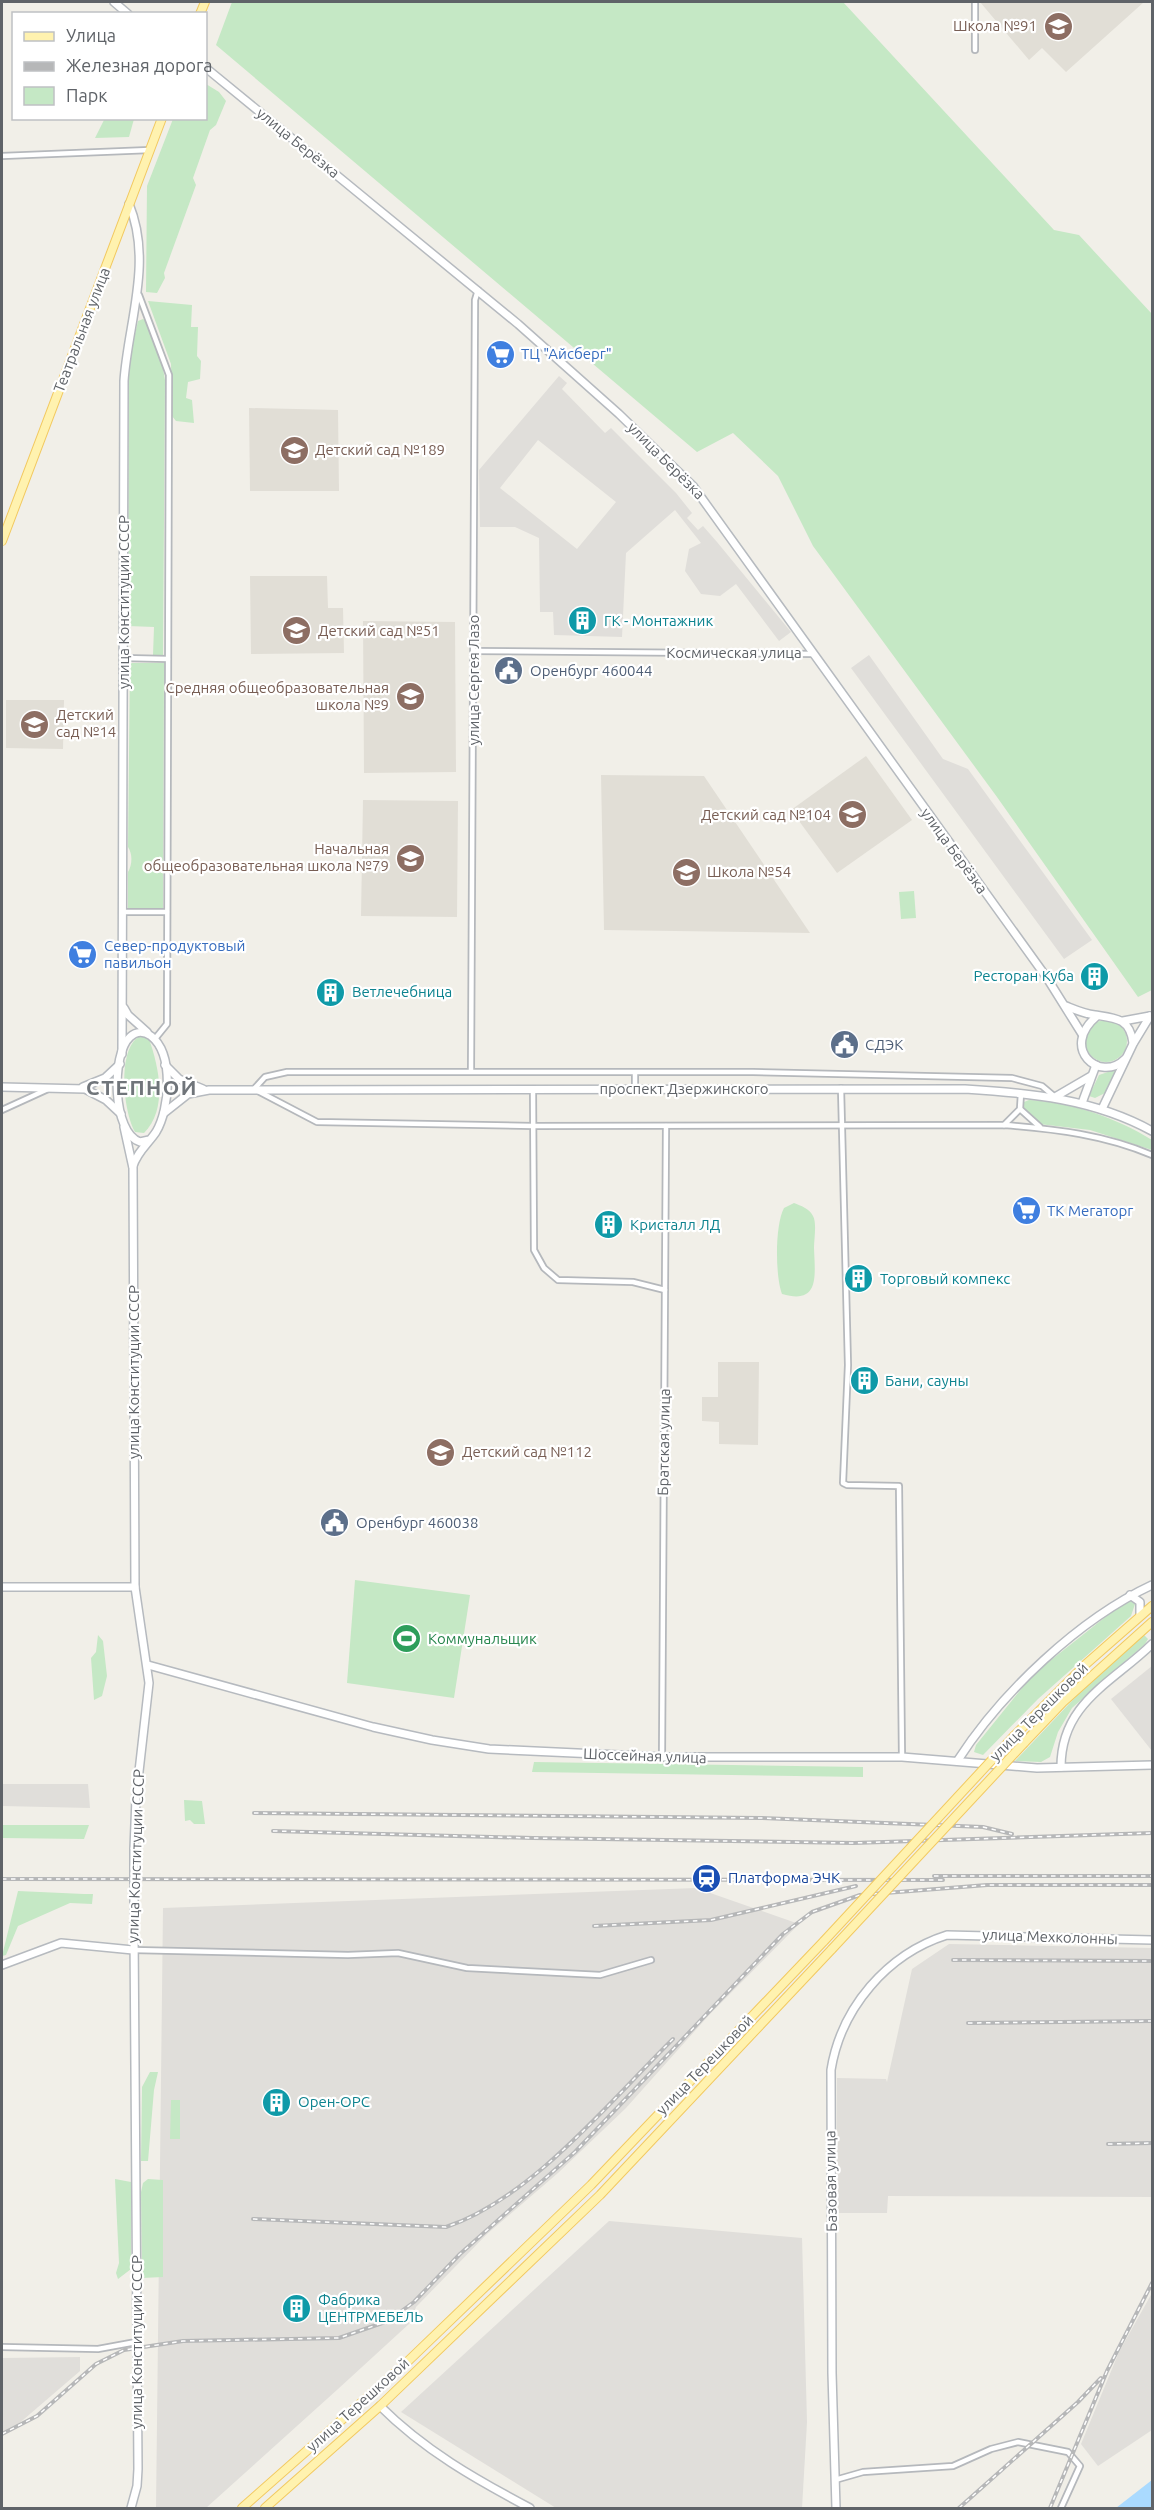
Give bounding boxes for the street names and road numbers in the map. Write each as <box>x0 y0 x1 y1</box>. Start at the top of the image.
street label: улица Берёзка <box>253 104 343 181</box>
street label: Театральная улица <box>50 265 113 395</box>
street label: улица Берёзка <box>624 419 708 503</box>
street label: улица Конституции СССР <box>115 515 132 689</box>
street label: улица Сергея Лазо <box>465 615 482 745</box>
street label: Космическая улица <box>666 644 802 661</box>
street label: улица Берёзка <box>918 805 991 897</box>
street label: проспект Дзержинского <box>599 1080 769 1097</box>
street label: улица Конституции СССР <box>125 1285 142 1459</box>
street label: Братская улица <box>654 1388 673 1496</box>
street label: улица Терешковой <box>986 1659 1091 1764</box>
street label: Шоссейная улица <box>583 1745 707 1766</box>
street label: улица Конституции СССР <box>124 1769 147 1943</box>
street label: улица Мехколонны <box>982 1926 1118 1947</box>
street label: улица Терешковой <box>653 2011 757 2118</box>
street label: Базовая улица <box>821 2130 840 2232</box>
street label: улица Конституции СССР <box>128 2255 145 2429</box>
street label: улица Терешковой <box>303 2354 412 2455</box>

